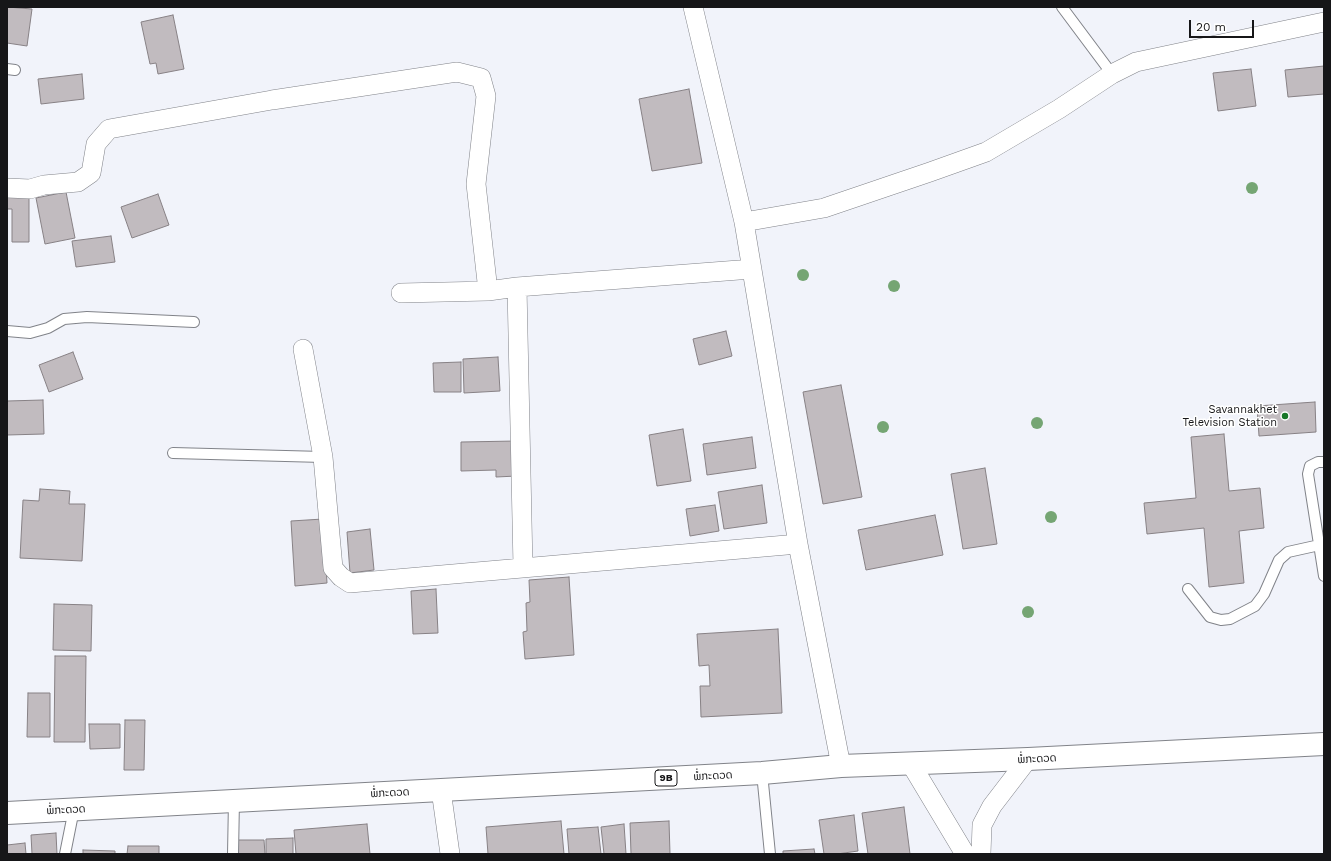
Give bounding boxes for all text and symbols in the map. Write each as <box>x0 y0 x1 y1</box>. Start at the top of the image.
scale bar <box>1191 12 1256 38</box>
text: 20 m <box>1196 20 1226 34</box>
place label: Savannakhet Television Station <box>1183 403 1277 429</box>
marker: Savannakhet Television Station <box>1280 411 1290 421</box>
street label: ພໍ່ກະດວດ <box>1017 751 1057 767</box>
street label: ພໍ່ກະດວດ <box>693 768 733 784</box>
road number: 9B <box>655 770 677 786</box>
street label: ພໍ່ກະດວດ <box>370 785 410 801</box>
street label: ພໍ່ກະດວດ <box>46 802 86 818</box>

